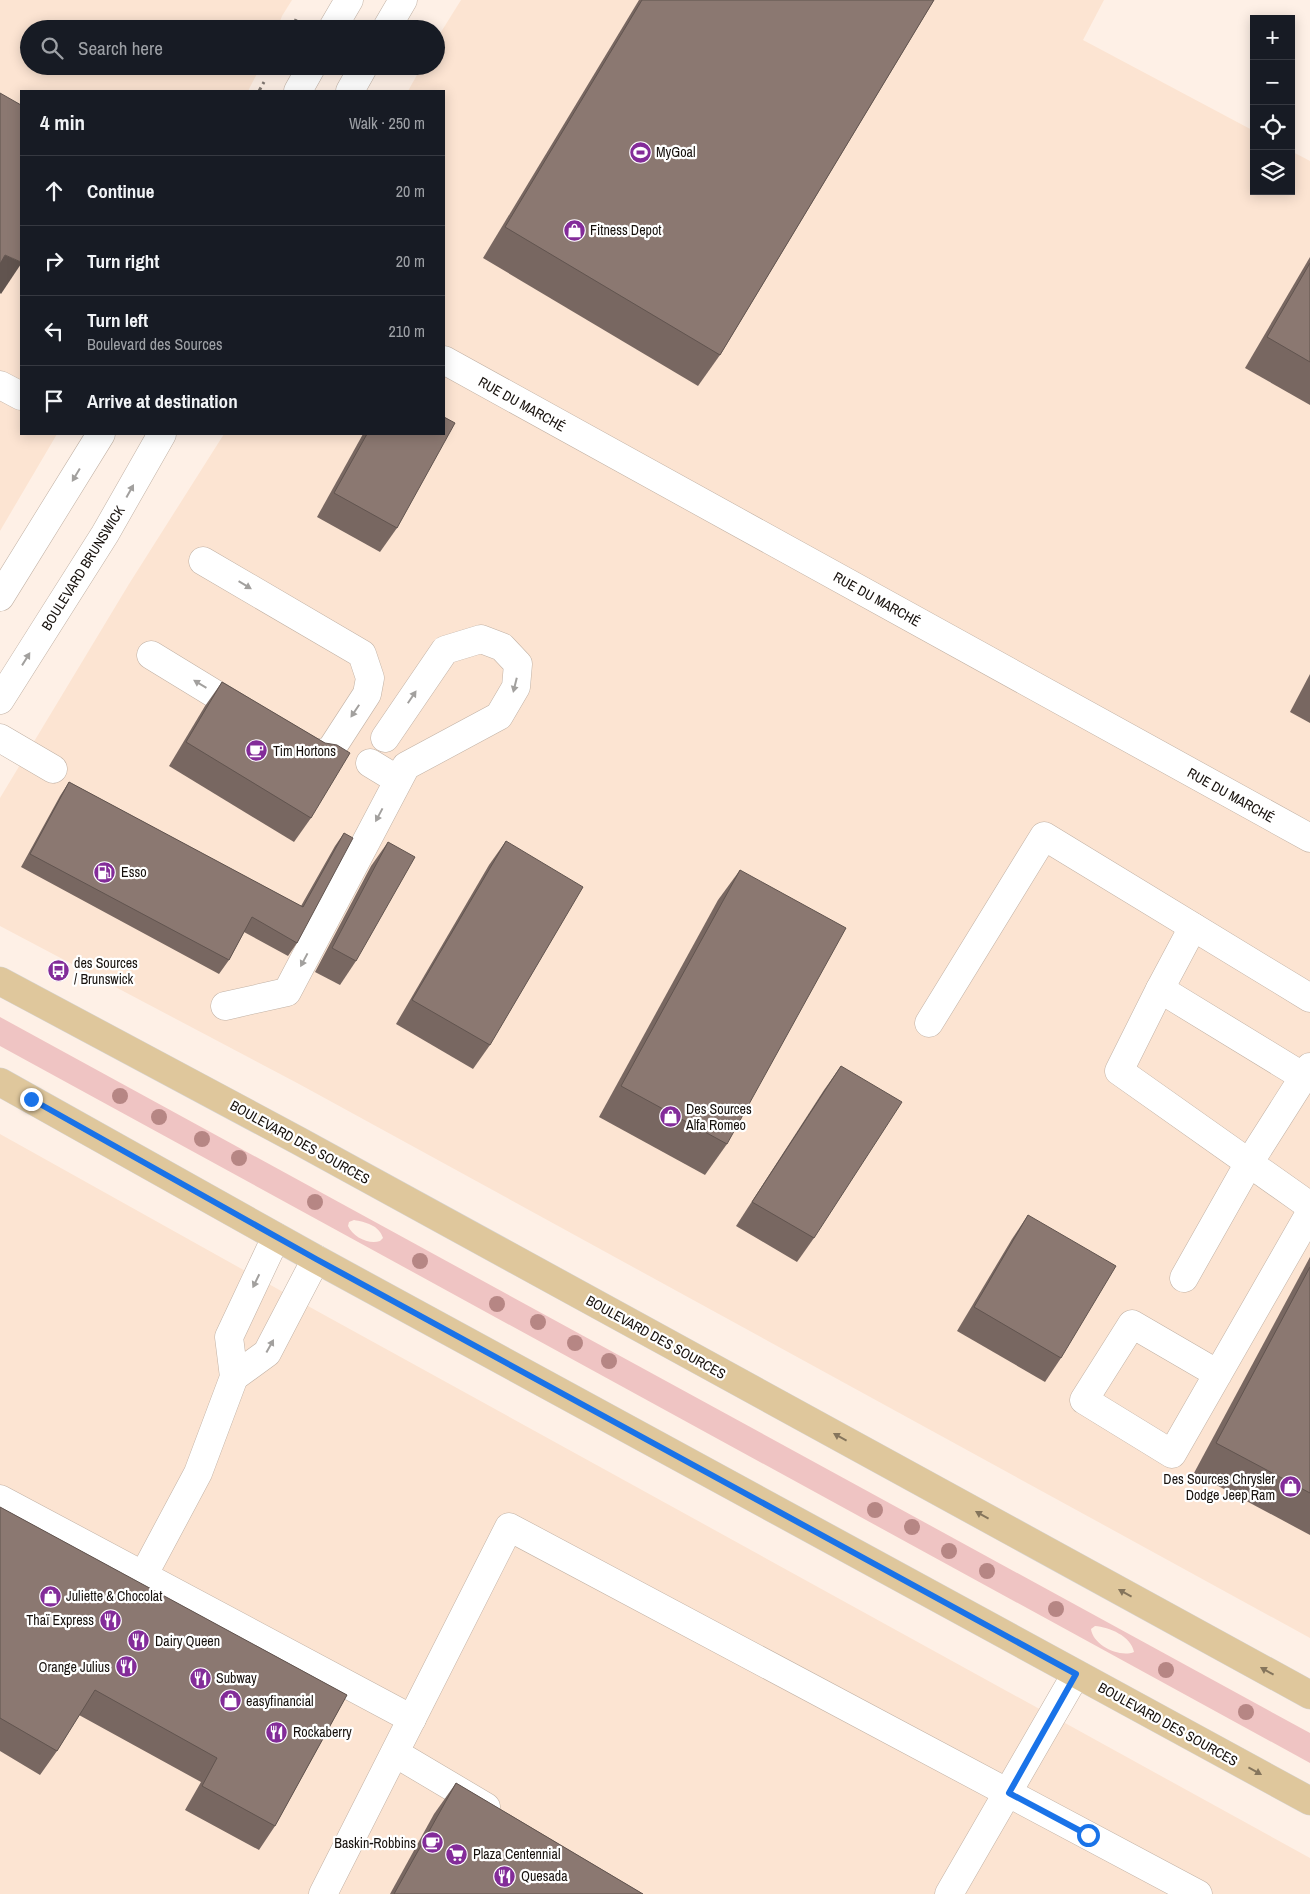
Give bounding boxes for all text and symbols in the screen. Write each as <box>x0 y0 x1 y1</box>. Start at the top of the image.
map controls <box>1250 15 1295 195</box>
button: + <box>1250 15 1295 60</box>
search box <box>20 20 445 75</box>
icon: search <box>38 34 66 62</box>
text: Search here <box>78 35 163 61</box>
button: − <box>1250 60 1295 105</box>
button: locate <box>1250 105 1295 150</box>
text: 4 min <box>40 108 85 137</box>
text: Walk · 250 m <box>349 112 425 134</box>
sports icon: MyGoal <box>628 140 652 164</box>
place label: MyGoal <box>656 143 696 161</box>
button: layers <box>1250 150 1295 195</box>
icon: ahead <box>40 177 68 205</box>
text: Continue <box>87 178 155 204</box>
text: 20 m <box>396 180 425 202</box>
shop icon: Fitness Depot <box>562 218 586 242</box>
place label: Fitness Depot <box>590 221 661 239</box>
icon: right <box>40 247 68 275</box>
text: Turn right <box>87 248 159 274</box>
text: 20 m <box>396 250 425 272</box>
text: Turn left <box>87 307 148 333</box>
icon: left <box>40 317 68 345</box>
text: 210 m <box>389 320 425 342</box>
text: Boulevard des Sources <box>87 333 223 355</box>
street label: RUE DU MARCHÉ <box>475 373 569 435</box>
icon: arrive <box>40 387 68 415</box>
text: Arrive at destination <box>87 388 238 414</box>
one-way arrow <box>71 469 80 482</box>
one-way arrow <box>125 484 134 497</box>
street label: BOULEVARD BRUNSWICK <box>37 502 129 634</box>
street label: RUE DU MARCHÉ <box>830 568 924 630</box>
one-way arrow <box>239 581 252 590</box>
one-way arrow <box>21 652 31 665</box>
one-way arrow <box>511 677 519 692</box>
one-way arrow <box>193 680 206 689</box>
one-way arrow <box>407 691 417 704</box>
one-way arrow <box>350 705 360 718</box>
cafe icon: Tim Hortons <box>245 739 269 763</box>
place label: Tim Hortons <box>273 742 336 760</box>
street label: RUE DU MARCHÉ <box>1184 764 1278 826</box>
one-way arrow <box>375 809 384 822</box>
fuel station icon: Esso <box>93 860 117 884</box>
place label: Esso <box>121 863 147 881</box>
one-way arrow <box>300 952 308 967</box>
place label: des Sources / Brunswick <box>74 954 138 988</box>
bus stop icon: des Sources / Brunswick <box>46 959 70 983</box>
route end <box>20 1088 43 1111</box>
street label: BOULEVARD DES SOURCES <box>227 1096 373 1188</box>
place label: Des Sources Alfa Romeo <box>685 1100 752 1134</box>
shop icon: Des Sources Alfa Romeo <box>658 1105 682 1129</box>
one-way arrow <box>252 1274 260 1288</box>
street label: BOULEVARD DES SOURCES <box>583 1291 729 1383</box>
one-way arrow <box>266 1339 274 1353</box>
one-way arrow <box>833 1433 846 1442</box>
place label: Des Sources Chrysler Dodge Jeep Ram <box>1163 1470 1275 1504</box>
shop icon: Des Sources Chrysler Dodge Jeep Ram <box>1279 1475 1303 1499</box>
one-way arrow <box>975 1511 989 1520</box>
shop icon: Juliette & Chocolat <box>38 1584 62 1608</box>
place label: Juliette & Chocolat <box>66 1587 162 1605</box>
one-way arrow <box>1118 1589 1131 1598</box>
restaurant icon: Thaï Express <box>98 1608 122 1632</box>
place label: Thaï Express <box>26 1611 94 1629</box>
restaurant icon: Dairy Queen <box>127 1629 151 1653</box>
place label: Dairy Queen <box>155 1632 220 1650</box>
restaurant icon: Orange Julius <box>114 1655 138 1679</box>
place label: Orange Julius <box>39 1658 110 1676</box>
restaurant icon: Subway <box>188 1666 212 1690</box>
one-way arrow <box>1261 1667 1274 1676</box>
place label: Subway <box>216 1669 257 1687</box>
street label: BOULEVARD DES SOURCES <box>1095 1678 1241 1770</box>
shop icon: easyfinancial <box>218 1689 242 1713</box>
place label: easyfinancial <box>246 1692 314 1710</box>
restaurant icon: Rockaberry <box>265 1720 289 1744</box>
place label: Rockaberry <box>293 1723 352 1741</box>
one-way arrow <box>1247 1767 1262 1775</box>
route start <box>1077 1824 1100 1847</box>
cafe icon: Baskin-Robbins <box>420 1831 444 1855</box>
place label: Baskin-Robbins <box>334 1834 416 1852</box>
supermarket icon: Plaza Centennial <box>445 1842 469 1866</box>
place label: Plaza Centennial <box>473 1845 560 1863</box>
restaurant icon: Quesada <box>493 1864 517 1888</box>
place label: Quesada <box>521 1867 568 1885</box>

